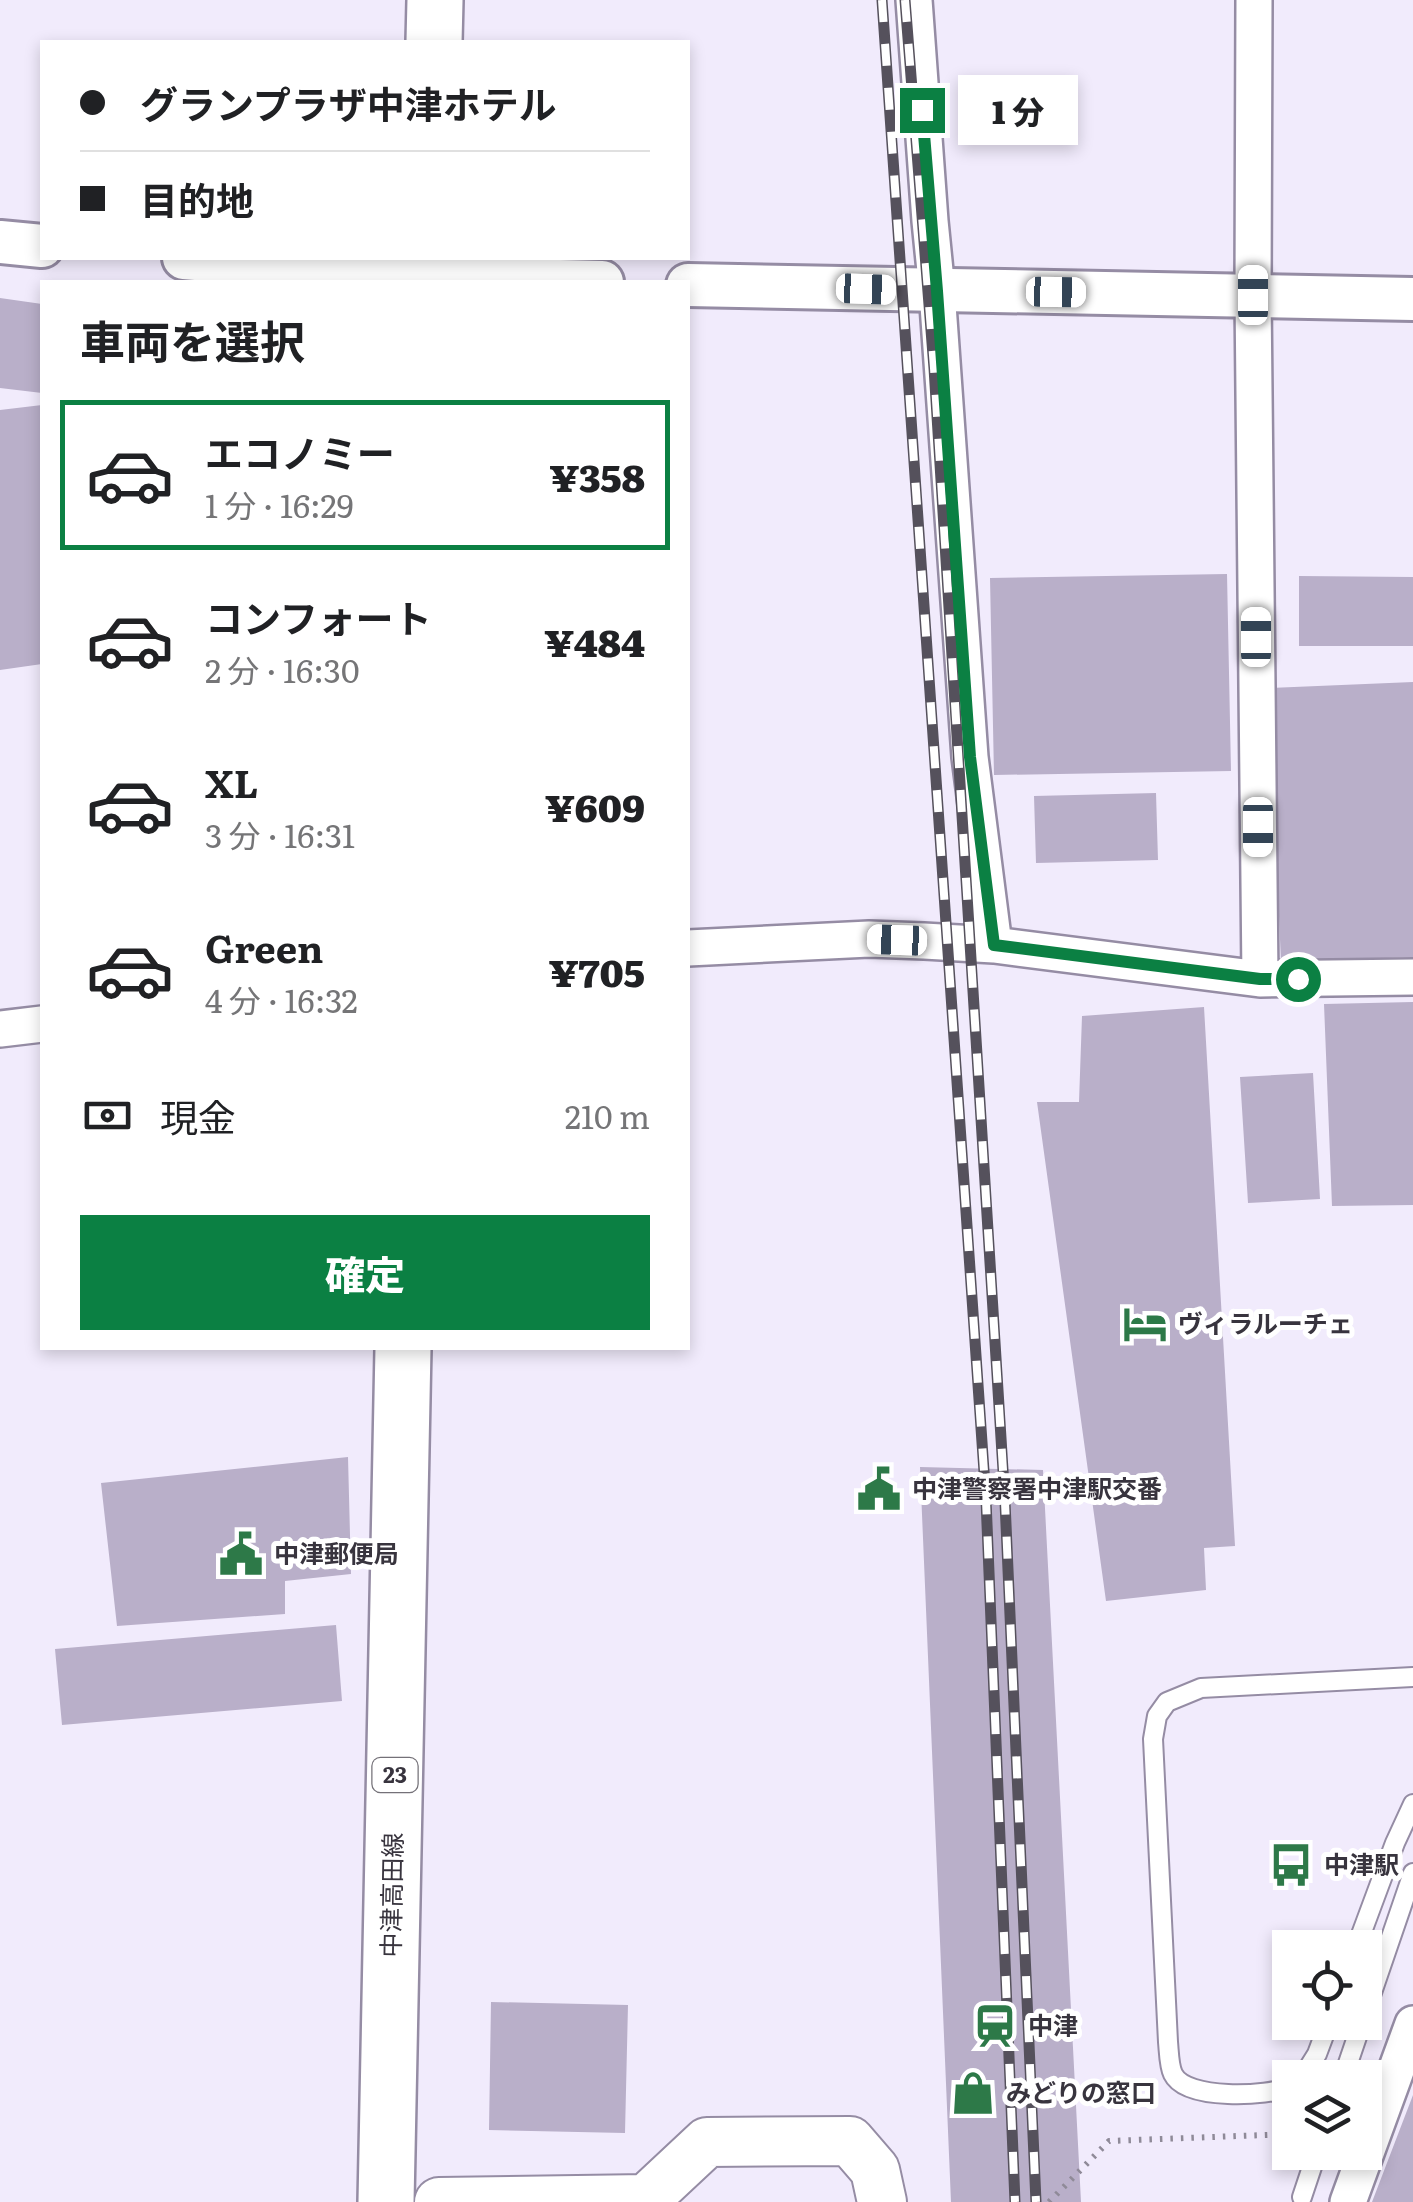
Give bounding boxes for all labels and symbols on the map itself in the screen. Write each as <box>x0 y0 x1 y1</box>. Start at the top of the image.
callout: 1 分 <box>957 75 1077 145</box>
route end <box>900 88 945 133</box>
car <box>1238 265 1268 325</box>
car <box>835 273 897 305</box>
car <box>1026 276 1086 308</box>
car <box>1241 607 1271 667</box>
car <box>1243 797 1273 857</box>
car <box>866 924 928 956</box>
route start <box>1276 957 1321 1002</box>
hotel icon: ヴィラルーチェ <box>1121 1300 1169 1348</box>
place label: ヴィラルーチェ <box>1178 1304 1353 1341</box>
public building icon: 中津警察署中津駅交番 <box>855 1465 903 1513</box>
place label: 中津警察署中津駅交番 <box>912 1469 1162 1506</box>
public building icon: 中津郵便局 <box>217 1530 265 1578</box>
place label: 中津郵便局 <box>274 1534 399 1571</box>
road number: 23 <box>372 1758 418 1792</box>
street label: 中津高田線 <box>371 1832 410 1958</box>
bus stop icon: 中津駅 <box>1267 1841 1315 1889</box>
place label: 中津駅 <box>1324 1845 1399 1882</box>
station icon: 中津 <box>971 2002 1019 2050</box>
place label: 中津 <box>1028 2006 1078 2043</box>
shop icon: みどりの窓口 <box>949 2069 997 2117</box>
place label: みどりの窓口 <box>1006 2073 1156 2110</box>

